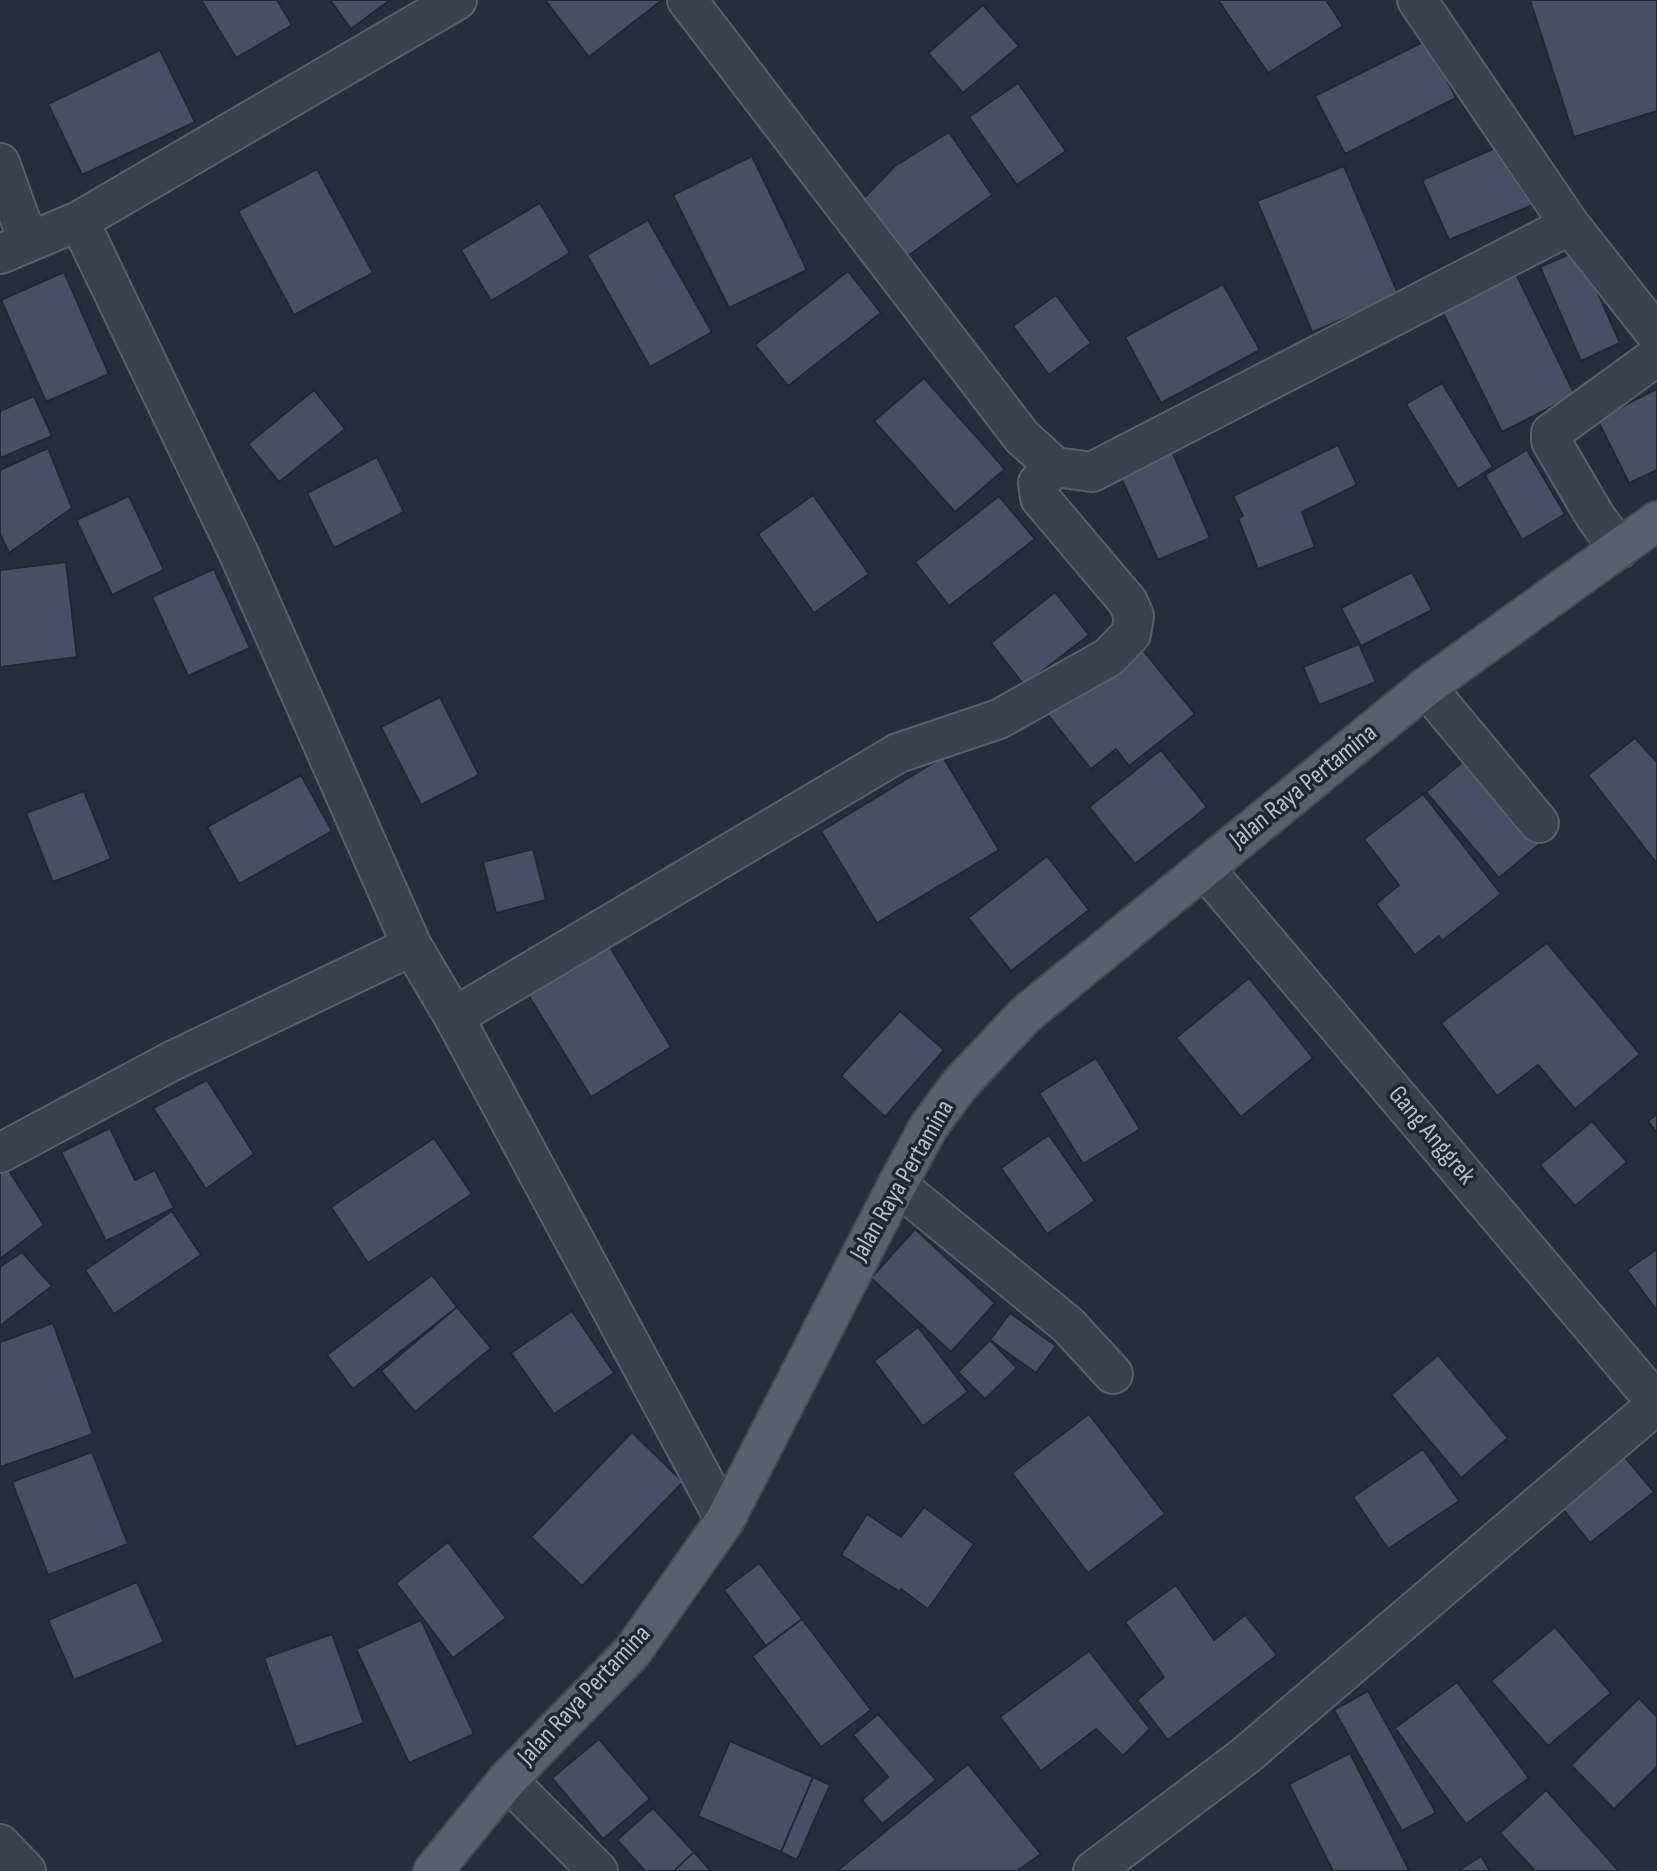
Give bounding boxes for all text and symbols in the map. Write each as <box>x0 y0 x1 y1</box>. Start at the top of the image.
street label: Jalan Raya Pertamina <box>1224 718 1384 856</box>
street label: Gang Anggrek <box>1381 1080 1481 1192</box>
street label: Jalan Raya Pertamina <box>844 1095 962 1267</box>
street label: Jalan Raya Pertamina <box>512 1619 658 1773</box>

